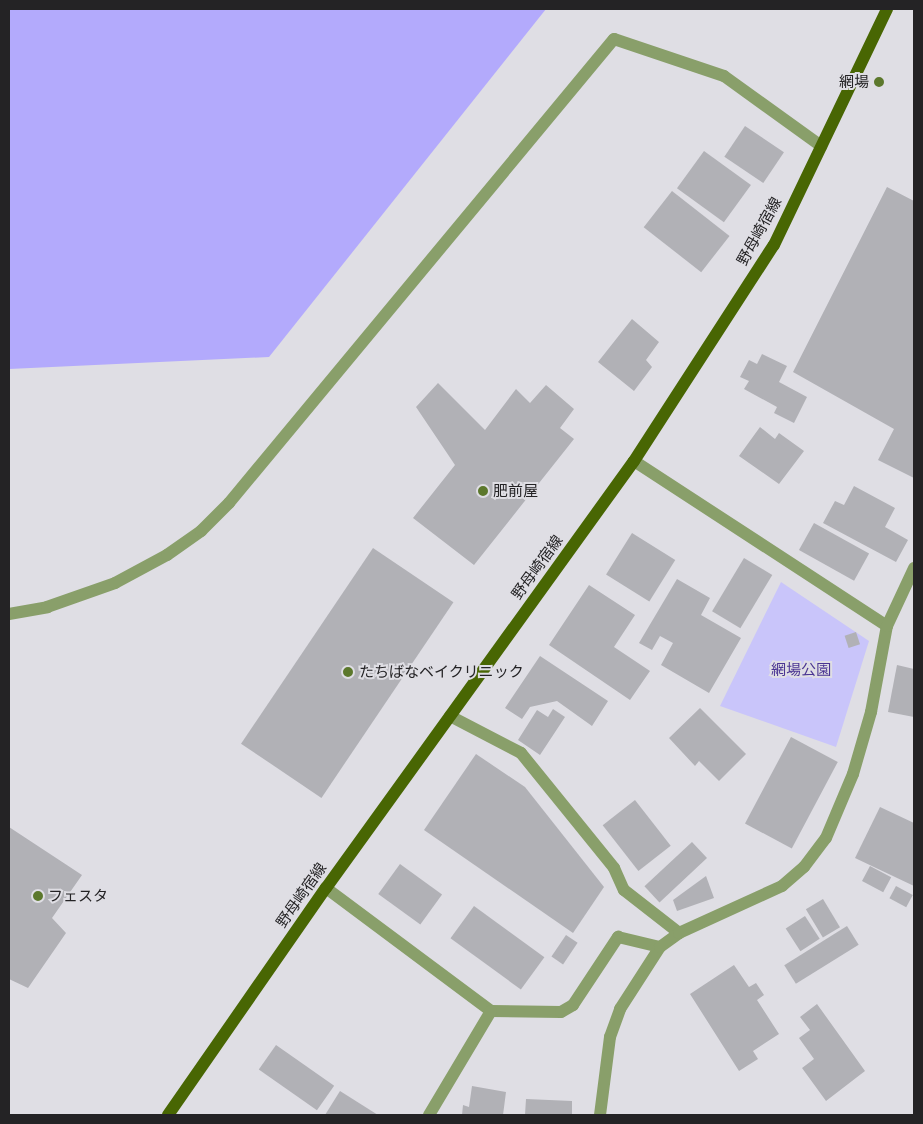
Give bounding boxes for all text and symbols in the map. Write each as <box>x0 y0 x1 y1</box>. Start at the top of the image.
place label: 網場 <box>839 73 869 91</box>
marker: 網場 <box>873 76 885 88</box>
street label: 野母崎宿線 <box>733 194 785 268</box>
place label: 肥前屋 <box>493 482 538 500</box>
marker: 肥前屋 <box>477 485 489 497</box>
street label: 野母崎宿線 <box>508 531 566 603</box>
park label: 網場公園 <box>771 661 831 679</box>
place label: たちばなベイクリニック <box>359 663 524 681</box>
marker: たちばなベイクリニック <box>341 665 355 679</box>
street label: 野母崎宿線 <box>272 859 330 931</box>
place label: フェスタ <box>48 887 108 905</box>
marker: フェスタ <box>32 890 44 902</box>

